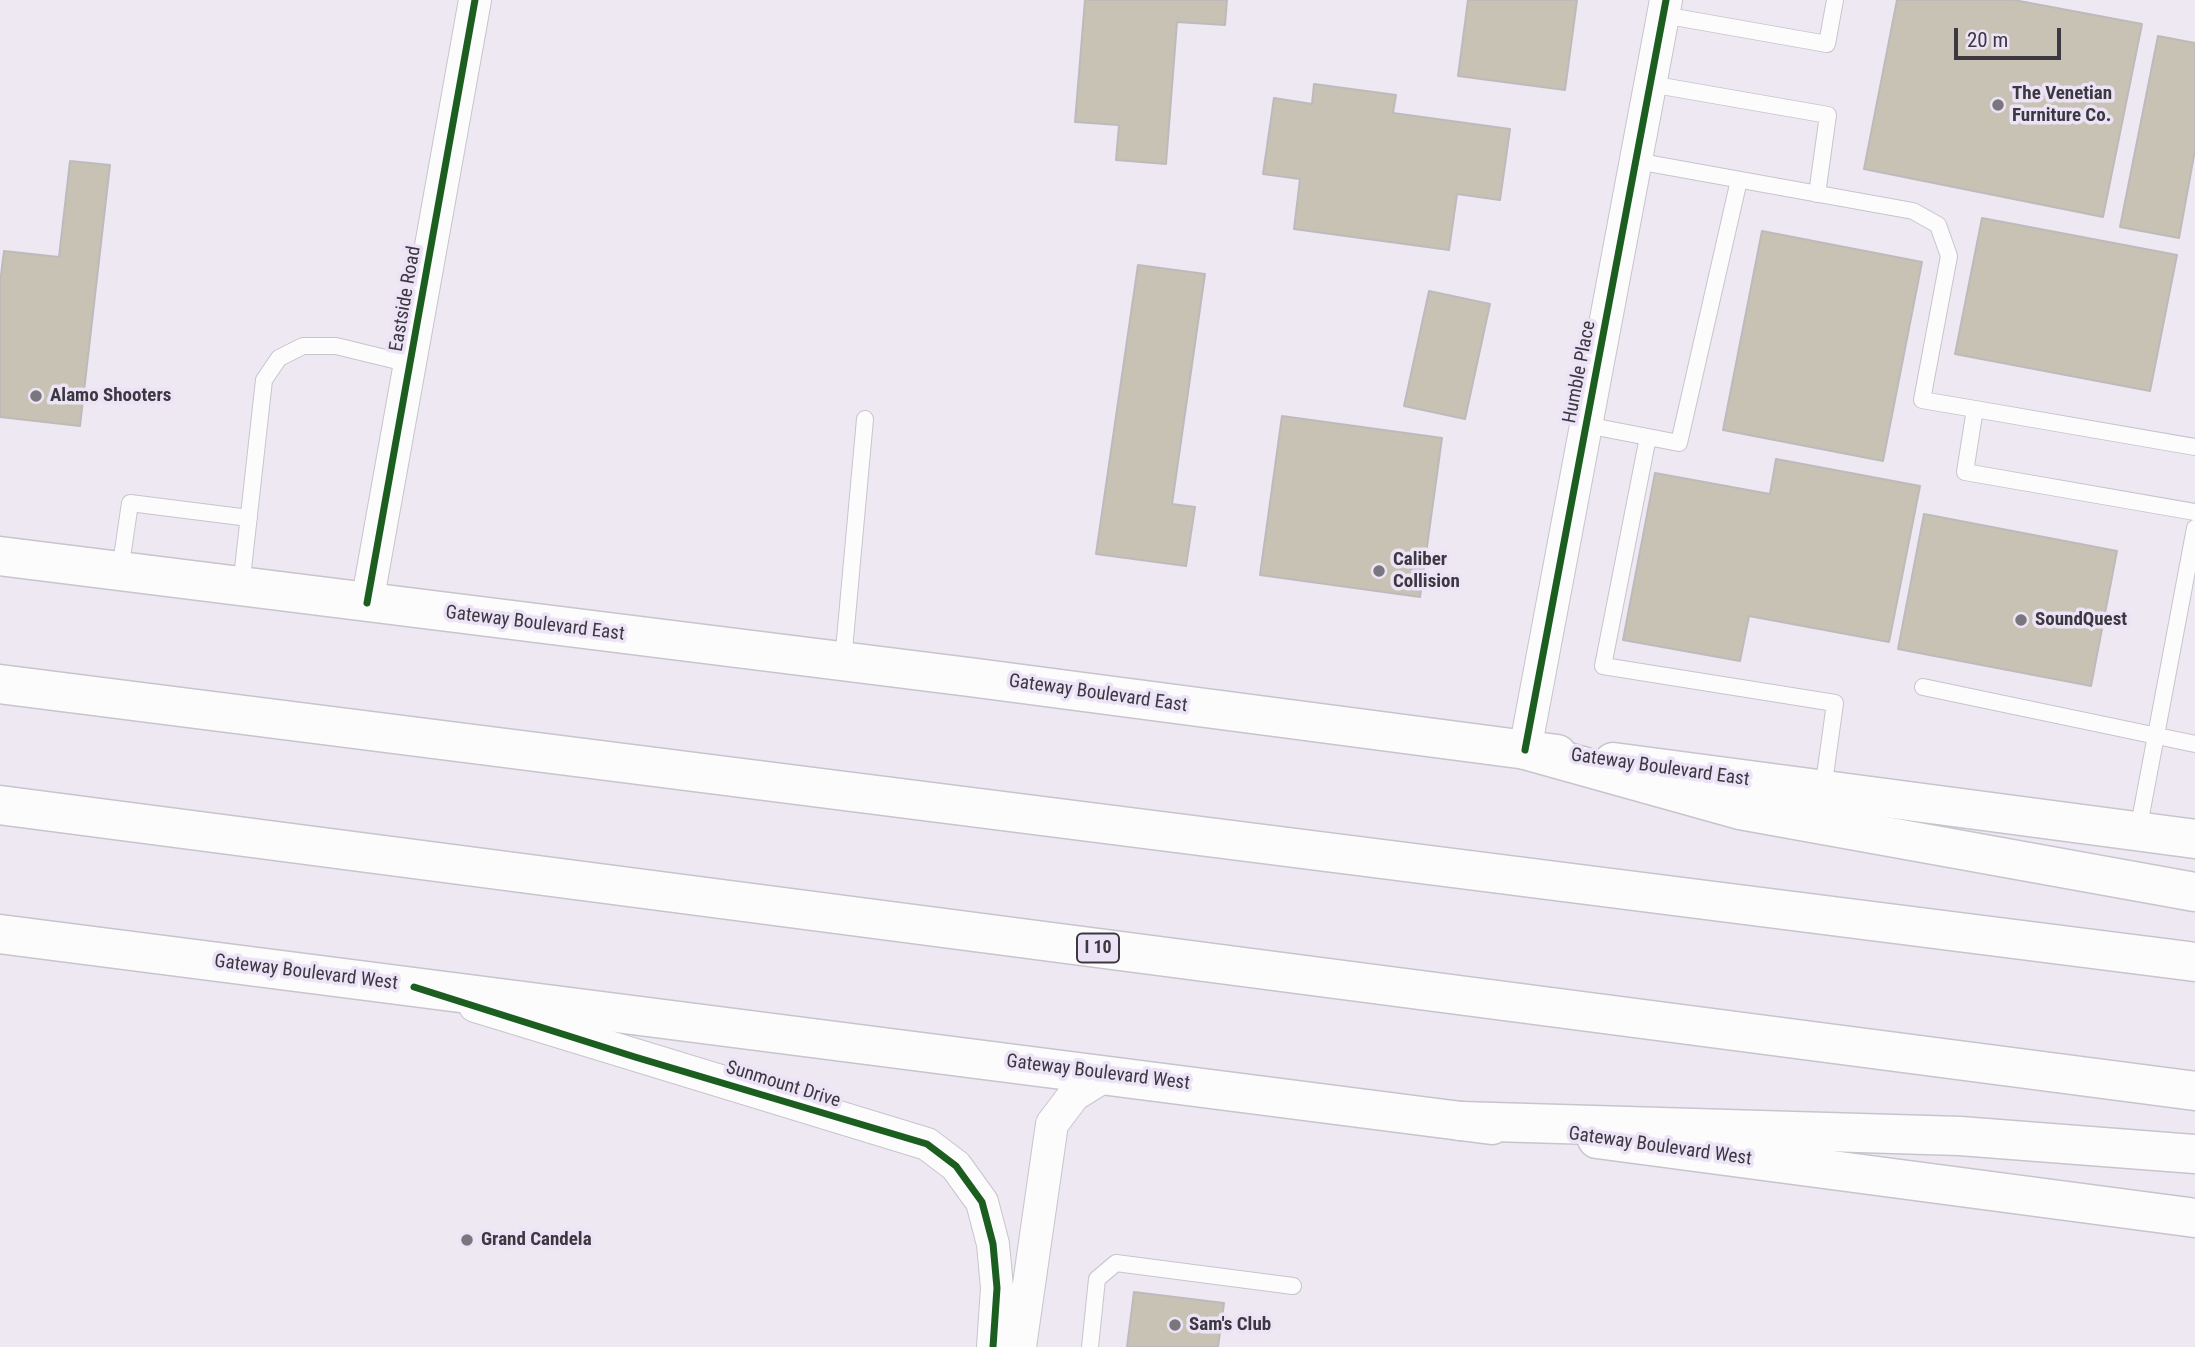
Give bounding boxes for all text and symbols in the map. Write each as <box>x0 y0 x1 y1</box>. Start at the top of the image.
scale bar <box>1957 14 2064 58</box>
text: 20 m <box>1967 28 2008 52</box>
place label: The Venetian Furniture Co. <box>2012 83 2112 127</box>
marker: The Venetian Furniture Co. <box>1990 97 2006 113</box>
street label: Eastside Road <box>386 244 426 354</box>
street label: Humble Place <box>1559 319 1601 425</box>
place label: Alamo Shooters <box>50 385 171 407</box>
marker: Alamo Shooters <box>28 388 44 404</box>
place label: Caliber Collision <box>1393 549 1460 593</box>
marker: Caliber Collision <box>1371 563 1387 579</box>
street label: Gateway Boulevard East <box>444 602 626 646</box>
place label: SoundQuest <box>2035 609 2127 631</box>
marker: SoundQuest <box>2013 612 2029 628</box>
street label: Gateway Boulevard East <box>1007 670 1189 718</box>
street label: Gateway Boulevard East <box>1569 744 1751 792</box>
road number: I 10 <box>1077 933 1119 962</box>
street label: Gateway Boulevard West <box>213 950 399 996</box>
street label: Gateway Boulevard West <box>1005 1050 1191 1096</box>
street label: Sunmount Drive <box>723 1057 843 1113</box>
street label: Gateway Boulevard West <box>1567 1123 1753 1171</box>
place label: Grand Candela <box>481 1229 592 1251</box>
marker: Grand Candela <box>459 1232 475 1248</box>
place label: Sam's Club <box>1189 1314 1271 1336</box>
marker: Sam's Club <box>1167 1317 1183 1333</box>

